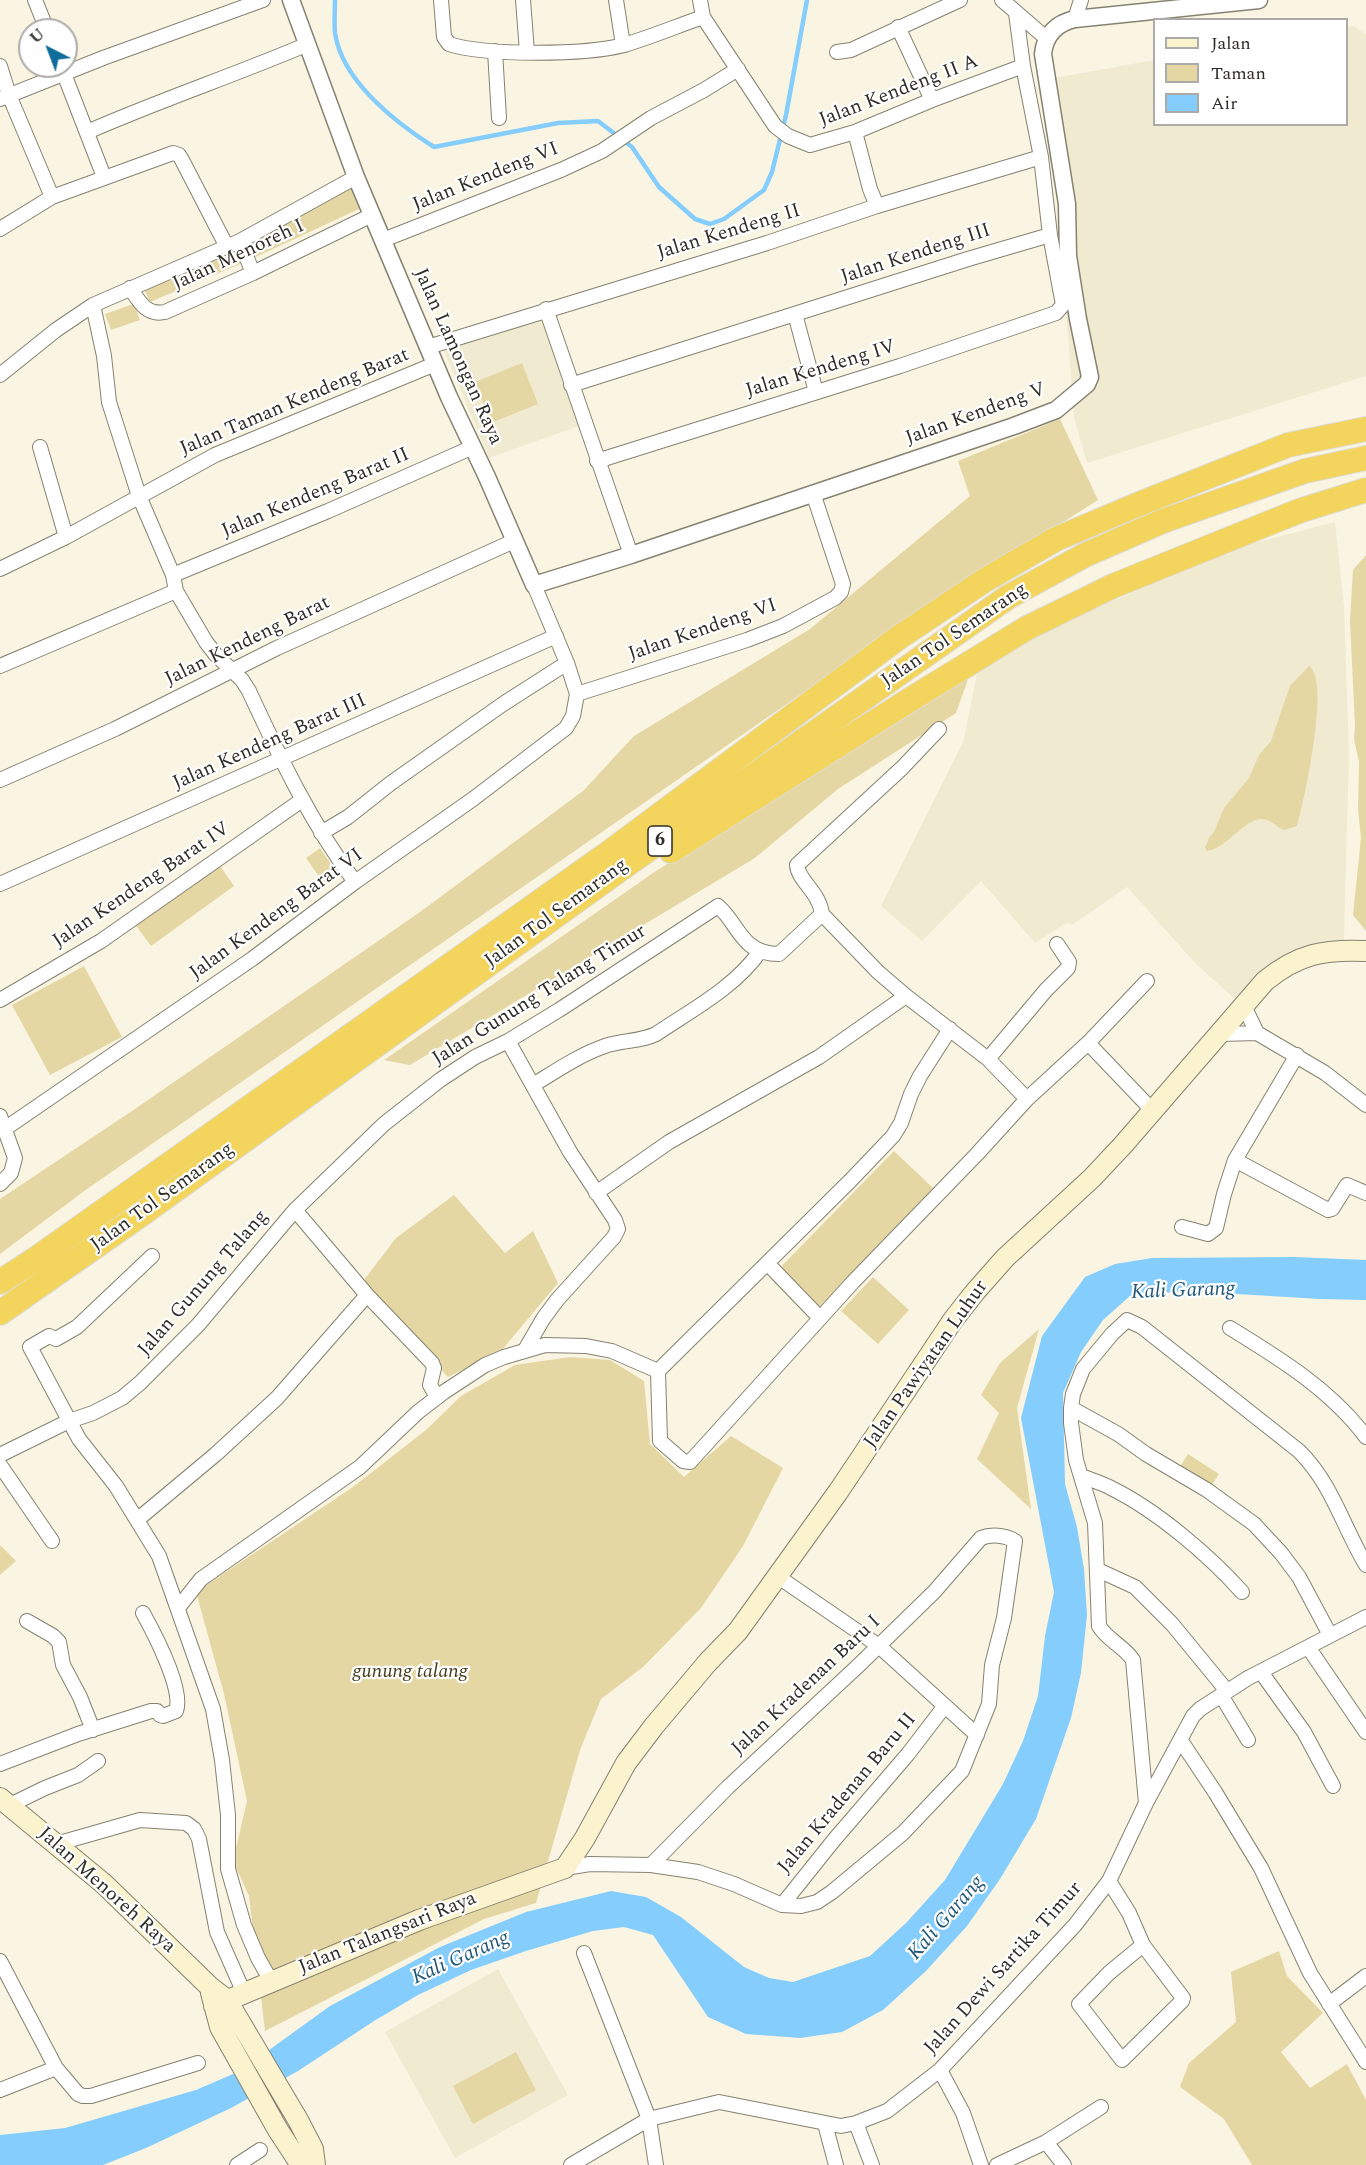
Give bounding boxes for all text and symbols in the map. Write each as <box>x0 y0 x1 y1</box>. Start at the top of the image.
north arrow <box>18 18 78 78</box>
legend <box>1153 18 1348 126</box>
text: U <box>24 23 50 50</box>
text: Jalan <box>1211 30 1251 57</box>
street label: Jalan Kendeng II A <box>816 51 982 133</box>
text: Taman <box>1211 60 1266 87</box>
text: Air <box>1211 90 1237 117</box>
street label: Jalan Kendeng VI <box>409 138 563 218</box>
street label: Jalan Kendeng II <box>655 200 803 266</box>
street label: Jalan Menoreh I <box>169 215 309 297</box>
street label: Jalan Kendeng III <box>838 219 994 291</box>
street label: Jalan Lamongan Raya <box>407 265 507 449</box>
street label: Jalan Kendeng IV <box>743 336 899 404</box>
street label: Jalan Taman Kendeng Barat <box>177 344 413 462</box>
street label: Jalan Kendeng V <box>903 378 1049 452</box>
street label: Jalan Kendeng Barat II <box>219 444 413 544</box>
street label: Jalan Tol Semarang <box>877 578 1033 694</box>
street label: Jalan Kendeng Barat <box>162 592 334 692</box>
street label: Jalan Kendeng VI <box>626 594 780 668</box>
street label: Jalan Kendeng Barat III <box>170 690 370 796</box>
street label: Jalan Kendeng Barat IV <box>49 818 235 954</box>
road number: 6 <box>648 826 672 856</box>
street label: Jalan Kendeng Barat VI <box>186 844 368 986</box>
street label: Jalan Tol Semarang <box>481 854 633 974</box>
street label: Jalan Gunung Talang Timur <box>429 920 651 1072</box>
street label: Jalan Tol Semarang <box>87 1138 239 1258</box>
street label: Jalan Gunung Talang <box>134 1206 274 1362</box>
street label: Jalan Pawiyatan Luhur <box>860 1276 994 1454</box>
water label: Kali Garang <box>1131 1278 1235 1306</box>
street label: Jalan Kradenan Baru I <box>727 1611 887 1761</box>
park label: gunung talang <box>352 1661 468 1685</box>
street label: Jalan Kradenan Baru II <box>774 1709 922 1879</box>
street label: Jalan Menoreh Raya <box>32 1823 180 1959</box>
water label: Kali Garang <box>903 1872 991 1966</box>
street label: Jalan Dewi Sartika Timur <box>920 1878 1088 2060</box>
street label: Jalan Talangsari Raya <box>296 1887 480 1981</box>
water label: Kali Garang <box>408 1926 514 1992</box>

